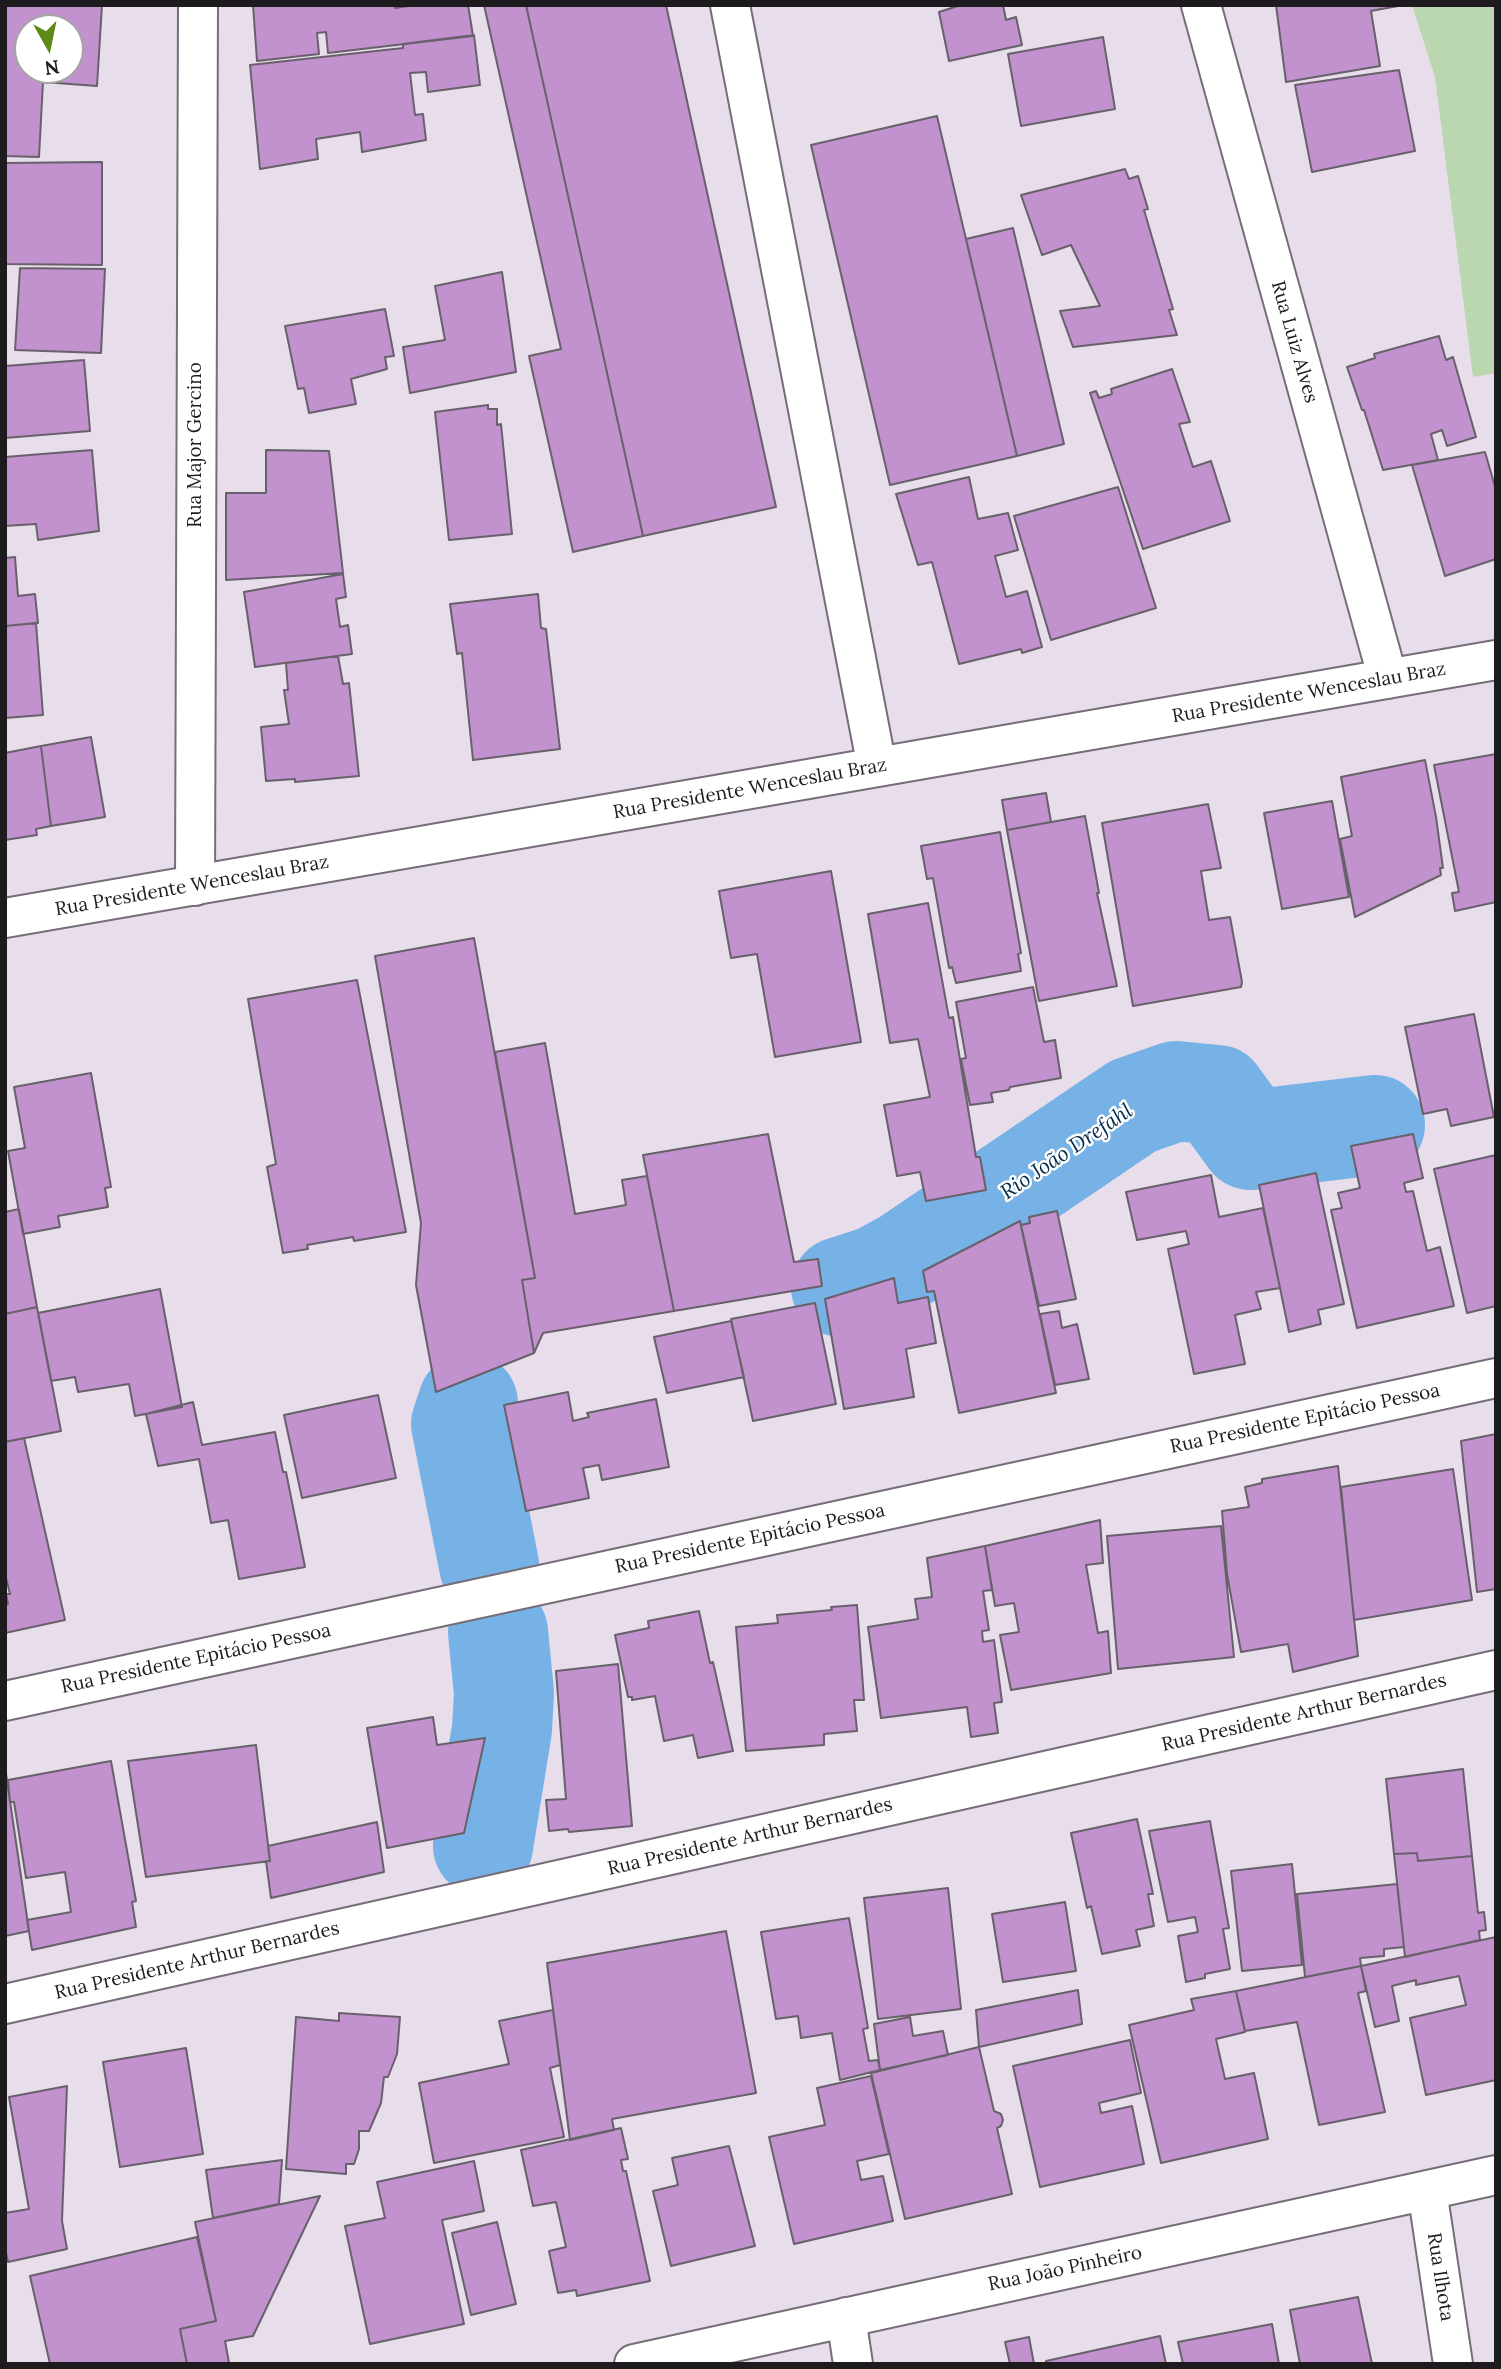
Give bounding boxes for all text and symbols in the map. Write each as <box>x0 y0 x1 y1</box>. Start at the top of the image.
north arrow <box>14 14 84 84</box>
text: N <box>43 55 61 81</box>
street label: Rua Luiz Alves <box>1266 278 1322 406</box>
street label: Rua Major Gercino <box>185 362 207 528</box>
street label: Rua Presidente Wenceslau Braz <box>1170 658 1448 728</box>
street label: Rua Presidente Wenceslau Braz <box>611 754 889 824</box>
street label: Rua Presidente Wenceslau Braz <box>53 851 331 921</box>
water label: Rio João Drefahl <box>996 1099 1138 1205</box>
street label: Rua Presidente Epitácio Pessoa <box>1168 1379 1442 1459</box>
street label: Rua Presidente Epitácio Pessoa <box>613 1499 887 1579</box>
street label: Rua Presidente Epitácio Pessoa <box>59 1619 333 1699</box>
street label: Rua Presidente Arthur Bernardes <box>1159 1669 1449 1757</box>
street label: Rua Presidente Arthur Bernardes <box>605 1793 895 1881</box>
street label: Rua Presidente Arthur Bernardes <box>52 1917 342 2005</box>
street label: Rua Ilhota <box>1422 2231 1458 2323</box>
street label: Rua João Pinheiro <box>986 2242 1144 2296</box>

